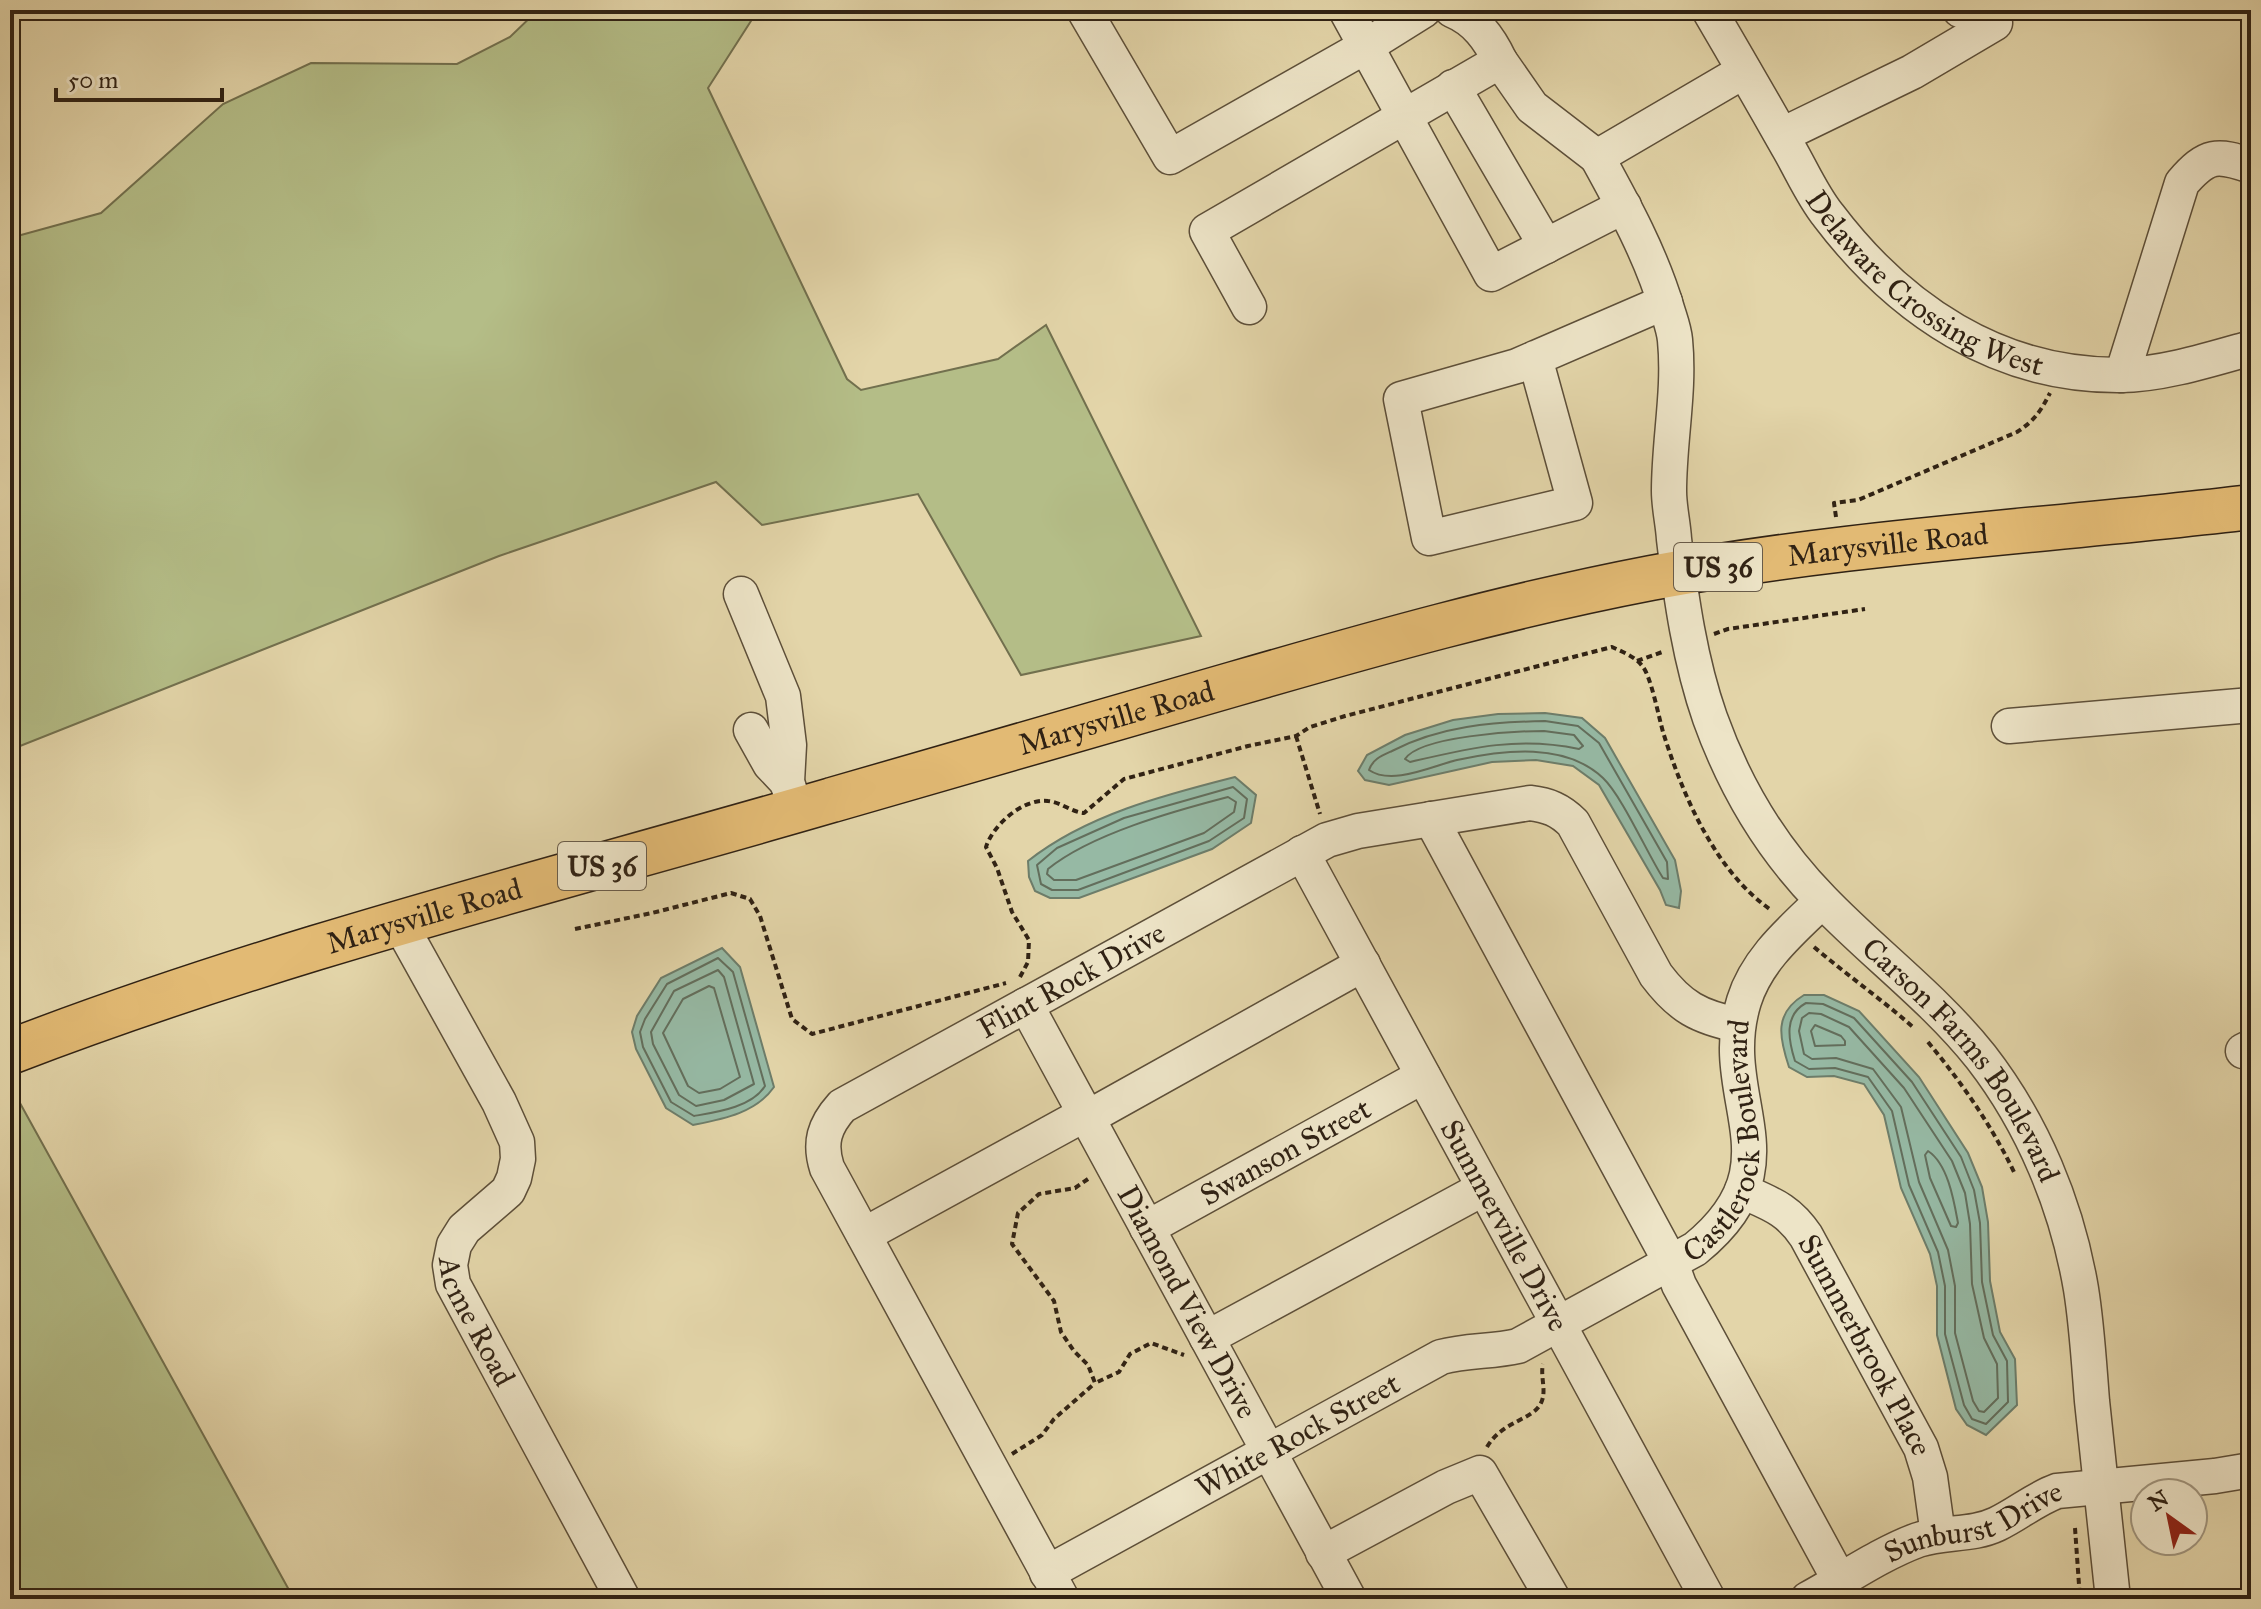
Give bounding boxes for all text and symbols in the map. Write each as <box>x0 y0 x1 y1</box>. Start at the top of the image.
scale bar <box>56 52 222 102</box>
text: 50 m <box>68 65 118 95</box>
street label: Delaware Crossing West <box>1798 184 2048 384</box>
street label: Marysville Road <box>1785 516 1990 574</box>
road number: US 36 <box>1674 543 1762 591</box>
street label: Marysville Road <box>1014 673 1218 763</box>
road number: US 36 <box>558 842 646 890</box>
street label: Marysville Road <box>322 871 526 962</box>
street label: Flint Rock Drive <box>972 914 1171 1046</box>
street label: Carson Farms Boulevard <box>1855 930 2067 1187</box>
street label: Castlerock Boulevard <box>1677 1017 1767 1270</box>
street label: Swanson Street <box>1194 1090 1377 1213</box>
street label: Summerville Drive <box>1433 1114 1577 1337</box>
street label: Diamond View Drive <box>1110 1179 1265 1425</box>
street label: Summerbrook Place <box>1791 1228 1940 1460</box>
street label: Acme Road <box>431 1252 523 1392</box>
street label: White Rock Street <box>1190 1365 1406 1506</box>
street label: Sunburst Drive <box>1878 1473 2067 1570</box>
north arrow <box>2129 1477 2209 1557</box>
text: N <box>2143 1484 2174 1517</box>

